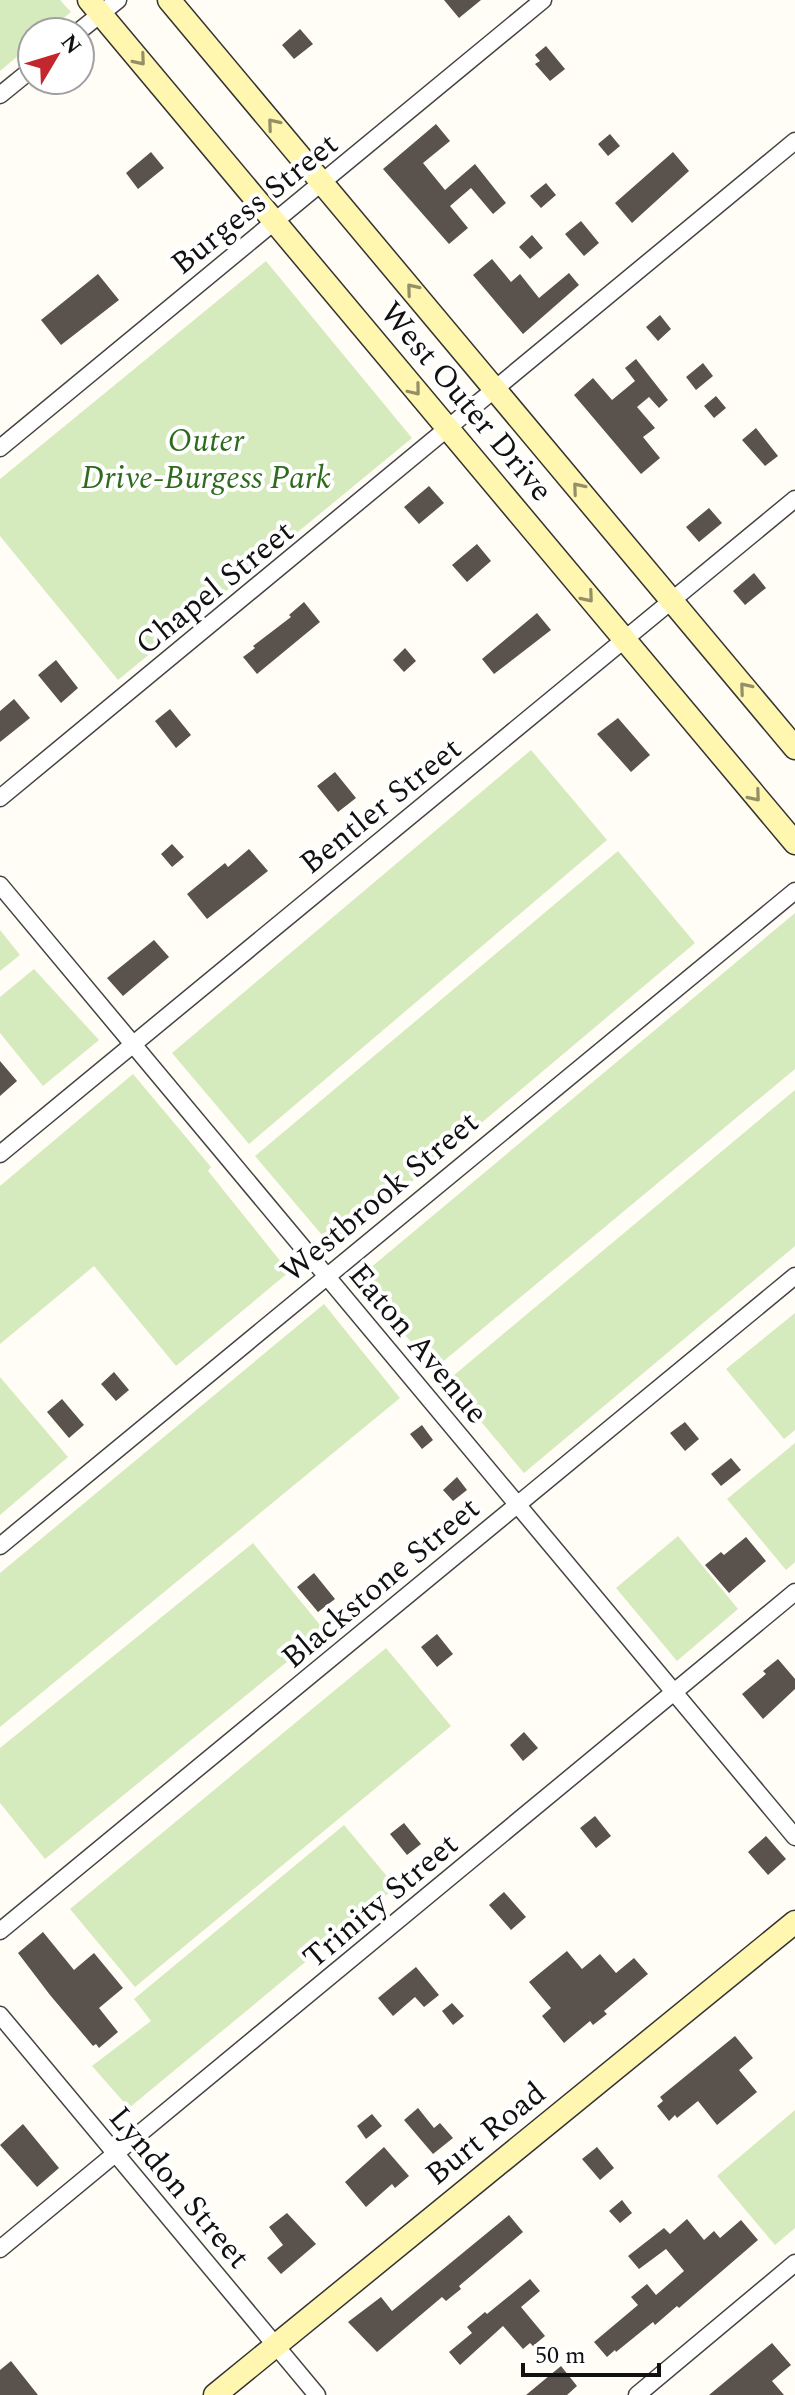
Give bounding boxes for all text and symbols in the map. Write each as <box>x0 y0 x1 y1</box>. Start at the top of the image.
north arrow <box>16 16 96 96</box>
text: N <box>52 27 89 62</box>
one-way arrow <box>130 50 144 65</box>
one-way arrow <box>268 118 283 133</box>
street label: Burgess Street <box>160 121 349 287</box>
one-way arrow <box>407 284 422 298</box>
street label: West Outer Drive <box>367 291 565 513</box>
one-way arrow <box>406 381 420 396</box>
park label: Outer Drive-Burgess Park <box>81 417 331 503</box>
one-way arrow <box>573 483 588 498</box>
street label: Chapel Street <box>125 509 305 668</box>
one-way arrow <box>578 588 593 603</box>
one-way arrow <box>740 683 755 697</box>
street label: Bentler Street <box>289 725 473 887</box>
one-way arrow <box>745 787 760 802</box>
street label: Westbrook Street <box>270 1099 490 1295</box>
street label: Eaton Avenue <box>336 1253 500 1435</box>
street label: Blackstone Street <box>271 1485 491 1681</box>
street label: Trinity Street <box>292 1821 470 1981</box>
street label: Burt Road <box>415 2070 557 2198</box>
street label: Lyndon Street <box>96 2096 262 2280</box>
scale bar <box>523 2327 659 2377</box>
text: 50 m <box>535 2338 586 2374</box>

